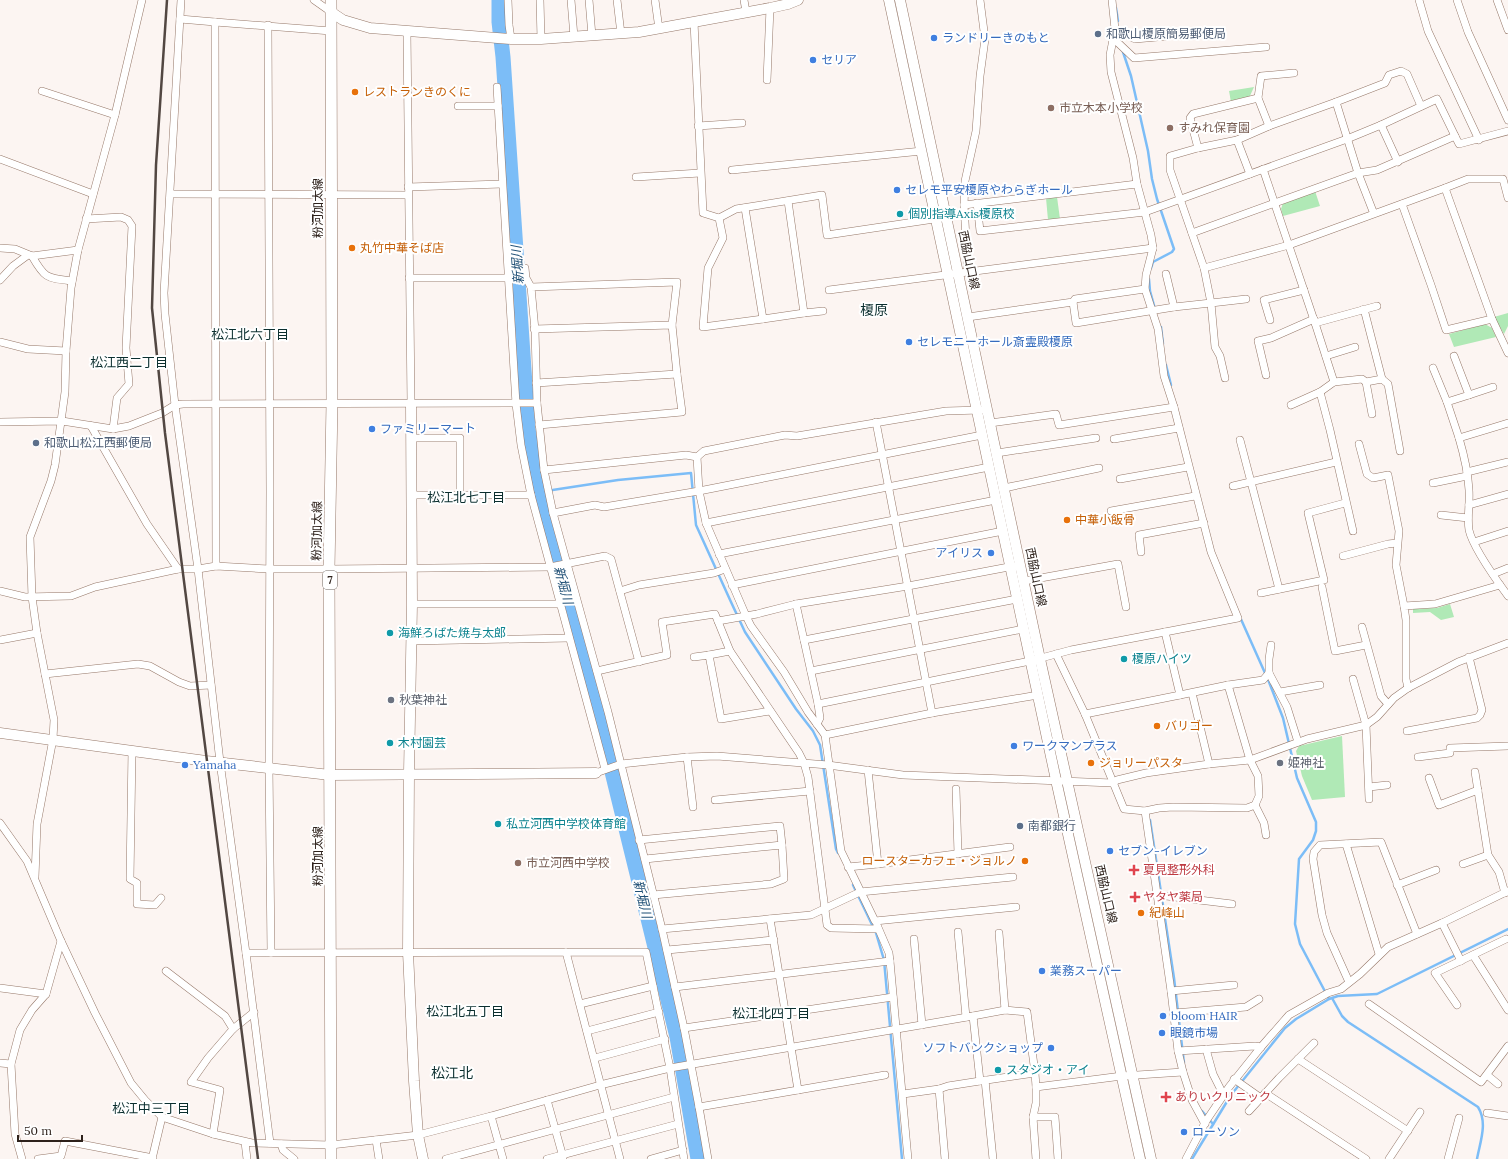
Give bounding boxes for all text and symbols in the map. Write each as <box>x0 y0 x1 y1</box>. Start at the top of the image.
place label: 和歌山榎原簡易郵便局 <box>1106 26 1226 41</box>
marker: 和歌山榎原簡易郵便局 <box>1093 29 1103 39</box>
place label: ランドリーきのもと <box>942 30 1050 45</box>
marker: ランドリーきのもと <box>929 33 939 43</box>
place label: セリア <box>821 52 857 67</box>
marker: セリア <box>808 55 818 65</box>
place label: レストランきのくに <box>363 84 471 99</box>
marker: レストランきのくに <box>350 87 360 97</box>
place label: 市立木本小学校 <box>1059 100 1143 115</box>
marker: 市立木本小学校 <box>1046 103 1056 113</box>
place label: すみれ保育園 <box>1178 120 1250 135</box>
marker: すみれ保育園 <box>1165 123 1175 133</box>
street label: 粉河加太線 <box>310 178 325 238</box>
place label: セレモ平安榎原やわらぎホール <box>905 182 1073 197</box>
marker: セレモ平安榎原やわらぎホール <box>892 185 902 195</box>
place label: 個別指導Axis榎原校 <box>908 206 1015 221</box>
marker: 個別指導Axis榎原校 <box>895 209 905 219</box>
street label: 西脇山口線 <box>956 229 983 291</box>
place label: 丸竹中華そば店 <box>360 240 444 255</box>
marker: 丸竹中華そば店 <box>347 243 357 253</box>
water label: 新堀川 <box>508 243 527 285</box>
district label: 榎原 <box>860 301 888 319</box>
district label: 松江北六丁目 <box>211 326 289 343</box>
place label: セレモニーホール斎霊殿榎原 <box>917 334 1073 349</box>
marker: セレモニーホール斎霊殿榎原 <box>904 337 914 347</box>
district label: 松江西二丁目 <box>90 354 168 371</box>
place label: ファミリーマート <box>380 421 476 436</box>
marker: ファミリーマート <box>367 424 377 434</box>
place label: 和歌山松江西郵便局 <box>44 435 152 450</box>
marker: 和歌山松江西郵便局 <box>31 438 41 448</box>
district label: 松江北七丁目 <box>427 489 505 506</box>
street label: 粉河加太線 <box>308 501 325 561</box>
place label: 中華小飯骨 <box>1075 512 1135 527</box>
marker: 中華小飯骨 <box>1062 515 1072 525</box>
place label: アイリス <box>936 545 983 560</box>
street label: 西脇山口線 <box>1023 546 1050 608</box>
marker: アイリス <box>986 548 996 558</box>
water label: 新堀川 <box>550 564 577 608</box>
road number: 7 <box>323 571 337 589</box>
place label: 海鮮ろばた焼与太郎 <box>398 625 506 640</box>
marker: 海鮮ろばた焼与太郎 <box>385 628 395 638</box>
place label: 榎原ハイツ <box>1132 651 1192 666</box>
marker: 榎原ハイツ <box>1119 654 1129 664</box>
place label: 秋葉神社 <box>399 692 447 707</box>
marker: 秋葉神社 <box>386 695 396 705</box>
place label: バリゴー <box>1165 718 1213 733</box>
marker: バリゴー <box>1152 721 1162 731</box>
place label: 木村園芸 <box>398 735 446 750</box>
marker: 木村園芸 <box>385 738 395 748</box>
place label: ワークマンプラス <box>1022 738 1117 753</box>
marker: ワークマンプラス <box>1009 741 1019 751</box>
place label: ジョリーパスタ <box>1099 755 1183 770</box>
place label: 姫神社 <box>1288 755 1324 770</box>
place label: Yamaha <box>192 757 237 772</box>
marker: ジョリーパスタ <box>1086 758 1096 768</box>
marker: 姫神社 <box>1275 758 1285 768</box>
marker: Yamaha <box>180 760 190 770</box>
place label: 私立河西中学校体育館 <box>506 816 626 831</box>
place label: 南都銀行 <box>1028 818 1076 833</box>
marker: 私立河西中学校体育館 <box>493 819 503 829</box>
marker: 南都銀行 <box>1015 821 1025 831</box>
street label: 粉河加太線 <box>310 826 325 886</box>
place label: セブン-イレブン <box>1118 843 1208 858</box>
marker: セブン-イレブン <box>1105 846 1115 856</box>
place label: ロースターカフェ・ジョルノ <box>862 853 1017 868</box>
place label: 市立河西中学校 <box>526 855 610 870</box>
marker: ロースターカフェ・ジョルノ <box>1020 856 1030 866</box>
marker: 市立河西中学校 <box>513 858 523 868</box>
place label: 夏見整形外科 <box>1143 862 1215 877</box>
street label: 西脇山口線 <box>1092 863 1121 925</box>
marker: 夏見整形外科 <box>1128 864 1140 876</box>
water label: 新堀川 <box>630 878 656 922</box>
place label: ヤタヤ薬局 <box>1143 889 1203 904</box>
marker: ヤタヤ薬局 <box>1130 892 1140 902</box>
place label: 紀峰山 <box>1149 905 1185 920</box>
marker: 紀峰山 <box>1136 908 1146 918</box>
place label: 業務スーパー <box>1050 963 1122 978</box>
marker: 業務スーパー <box>1037 966 1047 976</box>
district label: 松江北五丁目 <box>426 1003 504 1020</box>
district label: 松江北四丁目 <box>732 1005 810 1022</box>
place label: bloom HAIR <box>1171 1008 1238 1023</box>
marker: bloom HAIR <box>1158 1011 1168 1021</box>
place label: 眼鏡市場 <box>1170 1025 1218 1040</box>
marker: 眼鏡市場 <box>1157 1028 1167 1038</box>
place label: ソフトバンクショップ <box>922 1040 1043 1055</box>
marker: ソフトバンクショップ <box>1046 1043 1056 1053</box>
place label: スタジオ・アイ <box>1006 1062 1089 1077</box>
district label: 松江北 <box>431 1064 473 1082</box>
marker: スタジオ・アイ <box>993 1065 1003 1075</box>
place label: ありいクリニック <box>1175 1089 1271 1104</box>
marker: ありいクリニック <box>1160 1091 1172 1103</box>
district label: 松江中三丁目 <box>112 1100 190 1117</box>
scale bar <box>18 1117 82 1143</box>
text: 50 m <box>24 1123 52 1138</box>
place label: ローソン <box>1192 1124 1240 1139</box>
marker: ローソン <box>1179 1127 1189 1137</box>

